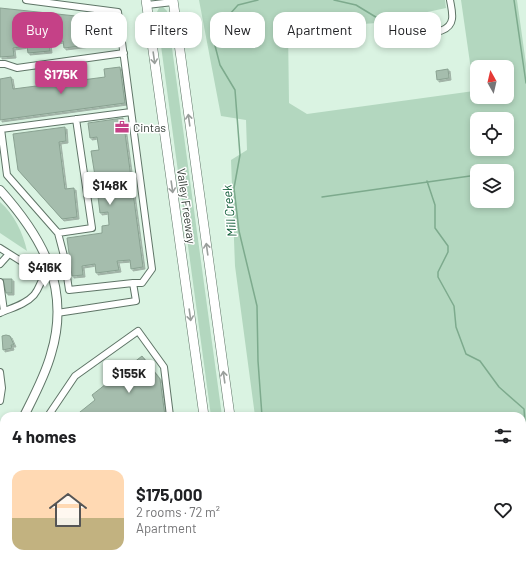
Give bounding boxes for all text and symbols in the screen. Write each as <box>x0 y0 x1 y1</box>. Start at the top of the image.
chip: Buy <box>12 12 63 48</box>
chip: Rent <box>71 12 127 48</box>
chip: Filters <box>135 12 202 48</box>
chip: New <box>210 12 265 48</box>
chip: Apartment <box>273 12 366 48</box>
chip: House <box>374 12 441 48</box>
one-way arrow <box>150 51 158 64</box>
north arrow <box>470 60 514 104</box>
map controls <box>470 60 514 208</box>
pin: $175K <box>33 61 89 95</box>
text: $175K <box>44 66 78 82</box>
button: locate <box>470 112 514 156</box>
one-way arrow <box>186 114 193 127</box>
office icon: Cintas <box>114 119 130 135</box>
place label: Cintas <box>133 120 166 134</box>
button: layers <box>470 164 514 208</box>
street label: Valley Freeway <box>175 167 199 245</box>
pin: $148K <box>82 172 138 206</box>
text: $148K <box>92 177 128 193</box>
one-way arrow <box>168 180 176 193</box>
water label: Mill Creek <box>218 183 240 238</box>
one-way arrow <box>203 242 211 255</box>
pin: $416K <box>17 254 73 288</box>
text: $416K <box>28 259 62 275</box>
one-way arrow <box>186 308 194 321</box>
pin: $155K <box>101 360 157 394</box>
text: $155K <box>112 365 146 381</box>
one-way arrow <box>221 371 228 384</box>
icon: filters <box>492 425 514 447</box>
text: 4 homes <box>12 426 76 446</box>
text: $175,000 <box>136 484 202 504</box>
icon: home <box>44 486 92 534</box>
icon: heart <box>492 499 514 521</box>
text: 2 rooms · 72 m² <box>136 504 220 520</box>
text: Apartment <box>136 520 197 536</box>

